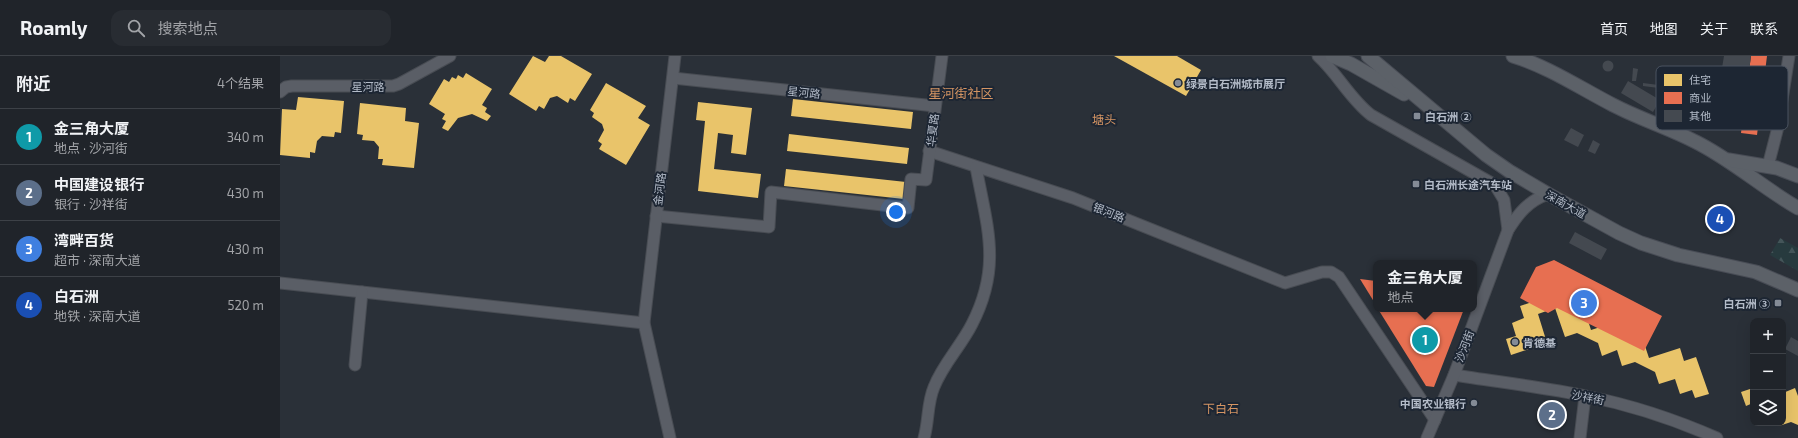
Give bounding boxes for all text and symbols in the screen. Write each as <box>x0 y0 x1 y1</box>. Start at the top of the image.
search box <box>111 10 391 46</box>
text: Roamly <box>20 16 87 39</box>
icon: search <box>125 17 147 39</box>
text: 搜索地点 <box>157 19 218 37</box>
text: 首页 <box>1600 20 1628 37</box>
text: 地图 <box>1650 20 1678 37</box>
text: 关于 <box>1700 20 1728 37</box>
text: 联系 <box>1750 20 1778 37</box>
legend <box>1656 66 1788 130</box>
text: 附近 <box>16 73 50 93</box>
text: 住宅 <box>1689 73 1711 86</box>
text: 4个结果 <box>217 75 264 91</box>
place label: 绿景白石洲城市展厅 <box>1186 77 1285 90</box>
marker: 绿景白石洲城市展厅 <box>1173 78 1183 88</box>
street label: 星河路 <box>352 80 385 93</box>
street label: 星河路 <box>787 84 821 100</box>
district label: 星河街社区 <box>928 85 994 101</box>
text: 商业 <box>1689 91 1711 104</box>
text: 其他 <box>1689 109 1711 122</box>
place label: 白石洲 ② <box>1425 110 1471 123</box>
marker: 白石洲 ② <box>1412 111 1422 121</box>
district label: 塘头 <box>1092 112 1116 126</box>
street label: 华夏路 <box>924 113 940 147</box>
text: 金三角大厦 <box>54 119 129 137</box>
text: 1 <box>26 129 32 145</box>
text: 340 m <box>227 129 264 145</box>
text: 地点 · 沙河街 <box>54 140 128 156</box>
street label: 金河路 <box>651 172 667 206</box>
text: 中国建设银行 <box>54 175 144 193</box>
place label: 白石洲长途汽车站 <box>1424 178 1512 191</box>
marker: 白石洲长途汽车站 <box>1411 179 1421 189</box>
text: 2 <box>25 185 33 201</box>
text: 430 m <box>227 185 264 201</box>
street label: 深南大道 <box>1544 188 1588 220</box>
text: 银行 · 沙祥街 <box>54 196 128 212</box>
street label: 银河路 <box>1091 200 1127 224</box>
your location <box>886 202 906 222</box>
pin: 4 <box>1707 204 1733 234</box>
text: 湾畔百货 <box>54 231 114 249</box>
text: 3 <box>25 241 33 257</box>
text: 430 m <box>227 241 264 257</box>
text: 超市 · 深南大道 <box>54 252 141 268</box>
popup <box>1373 260 1477 312</box>
text: 金三角大厦 <box>1387 268 1463 286</box>
text: 白石洲 <box>54 287 99 305</box>
pin: 3 <box>1571 288 1597 318</box>
text: 地点 <box>1387 289 1414 305</box>
text: 4 <box>25 297 33 313</box>
text: 520 m <box>228 297 264 313</box>
place label: 白石洲 ③ <box>1724 297 1770 310</box>
marker: 白石洲 ③ <box>1773 298 1783 308</box>
text: 地铁 · 深南大道 <box>54 308 141 324</box>
map controls <box>1750 318 1786 426</box>
button: + <box>1750 318 1786 354</box>
pin: 1 <box>1412 325 1438 355</box>
street label: 沙河街 <box>1452 328 1476 364</box>
place label: 肯德基 <box>1523 336 1556 349</box>
marker: 肯德基 <box>1510 337 1520 347</box>
button: − <box>1750 354 1786 390</box>
street label: 沙祥街 <box>1571 387 1605 407</box>
button: layers <box>1750 390 1786 426</box>
place label: 中国农业银行 <box>1400 397 1466 410</box>
marker: 中国农业银行 <box>1469 398 1479 408</box>
pin: 2 <box>1539 400 1565 430</box>
district label: 下白石 <box>1203 401 1239 415</box>

